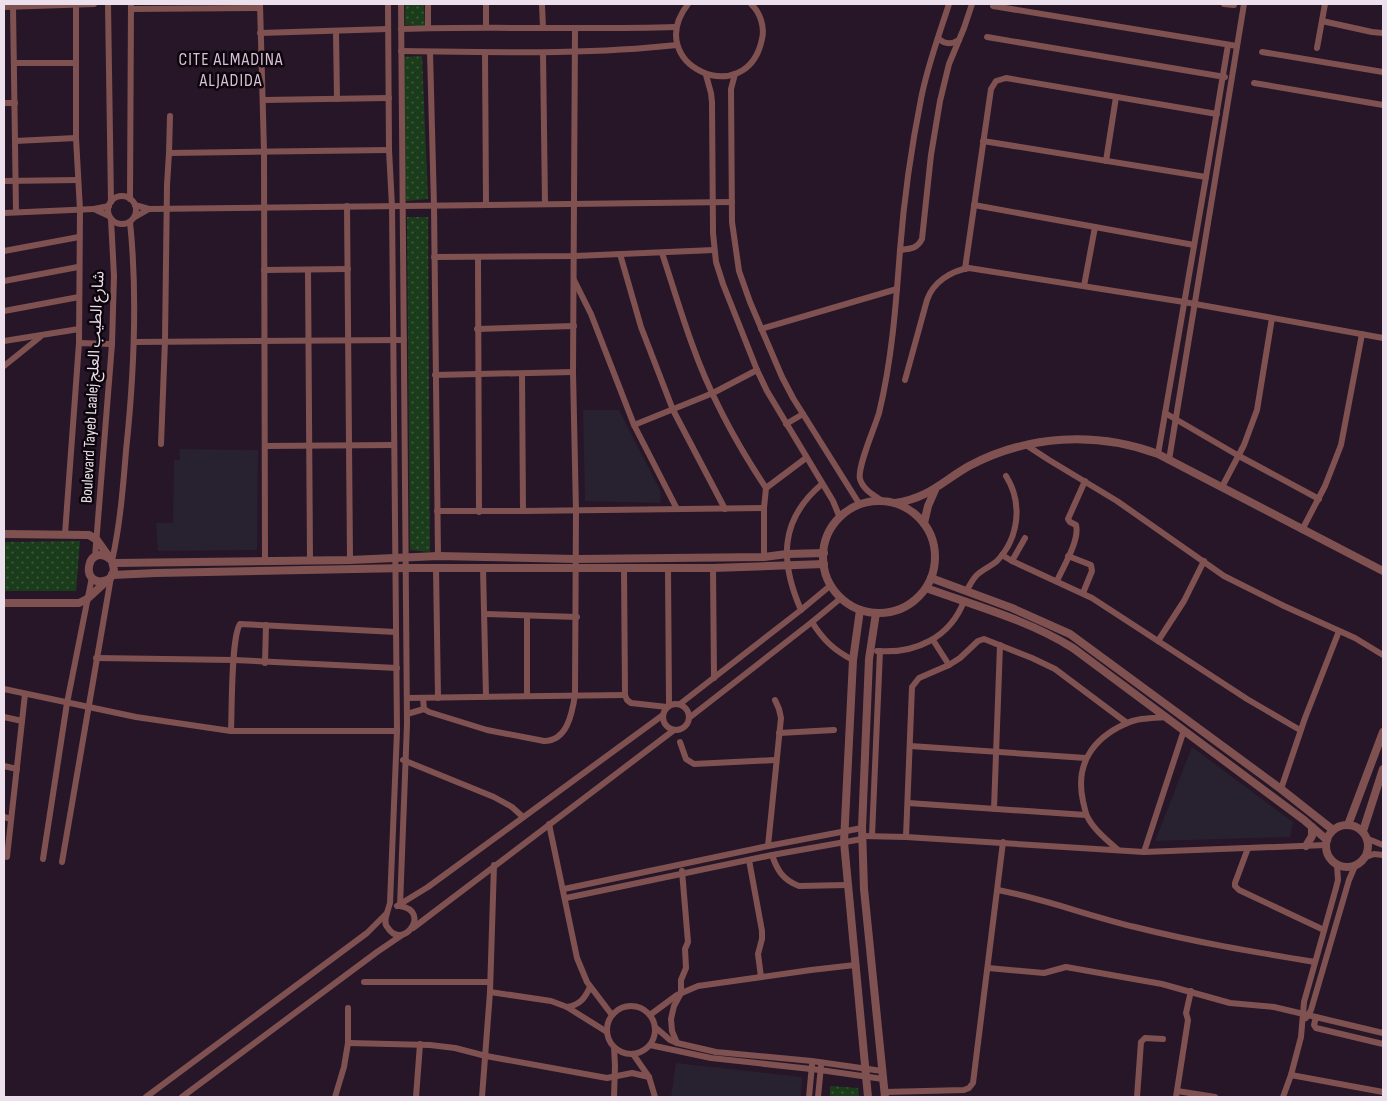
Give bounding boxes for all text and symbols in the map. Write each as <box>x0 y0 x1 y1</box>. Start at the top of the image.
district label: CITE ALMADINA ALJADIDA <box>178 49 284 91</box>
street label: Boulevard Tayeb Laalej شارع الطيب العلج <box>77 271 111 504</box>

